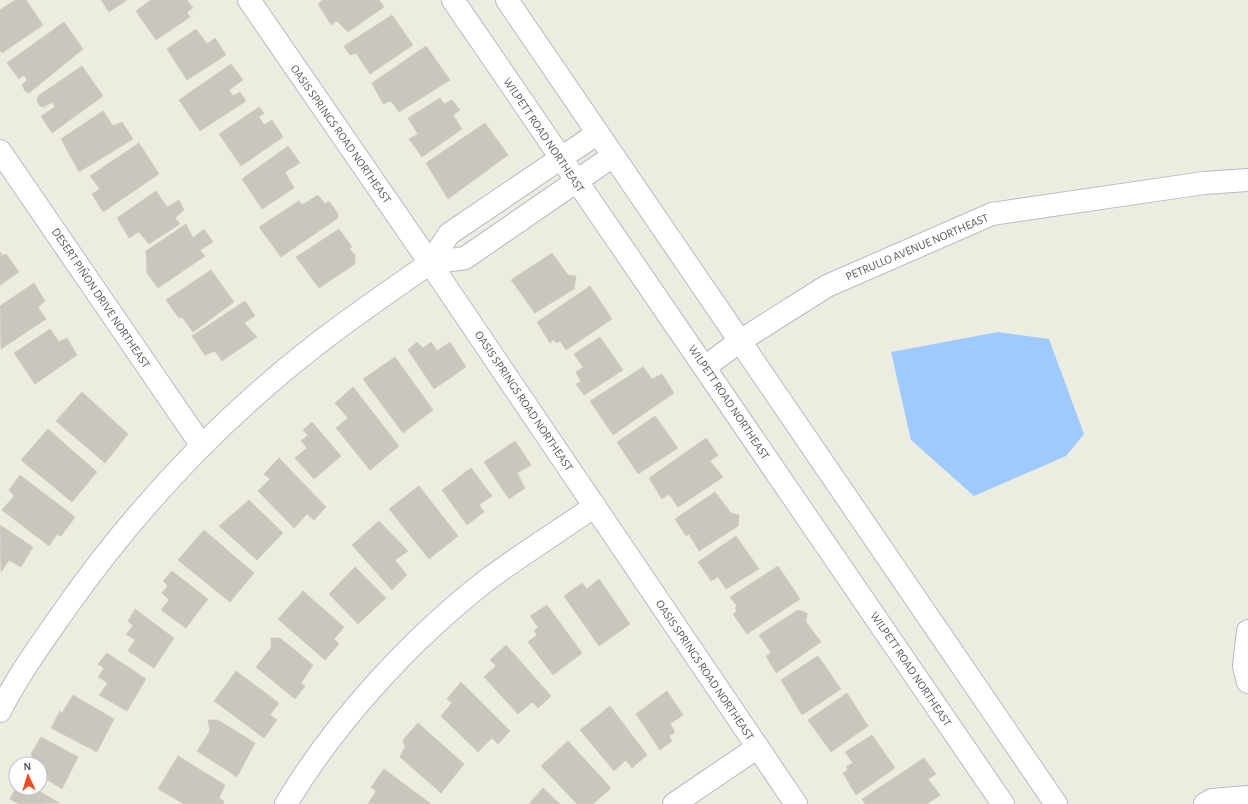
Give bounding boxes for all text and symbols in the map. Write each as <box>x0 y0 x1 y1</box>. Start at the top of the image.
street label: OASIS SPRINGS ROAD NORTHEAST <box>288 62 394 206</box>
street label: WILPETT ROAD NORTHEAST <box>501 76 587 195</box>
street label: PETRULLO AVENUE NORTHEAST <box>844 211 990 283</box>
street label: DESERT PIÑON DRIVE NORTHEAST <box>50 225 154 370</box>
street label: OASIS SPRINGS ROAD NORTHEAST <box>473 329 576 473</box>
street label: WILPETT ROAD NORTHEAST <box>686 343 772 462</box>
street label: OASIS SPRINGS ROAD NORTHEAST <box>654 598 757 742</box>
street label: WILPETT ROAD NORTHEAST <box>868 610 954 729</box>
north arrow <box>8 756 48 796</box>
text: N <box>23 761 32 772</box>

